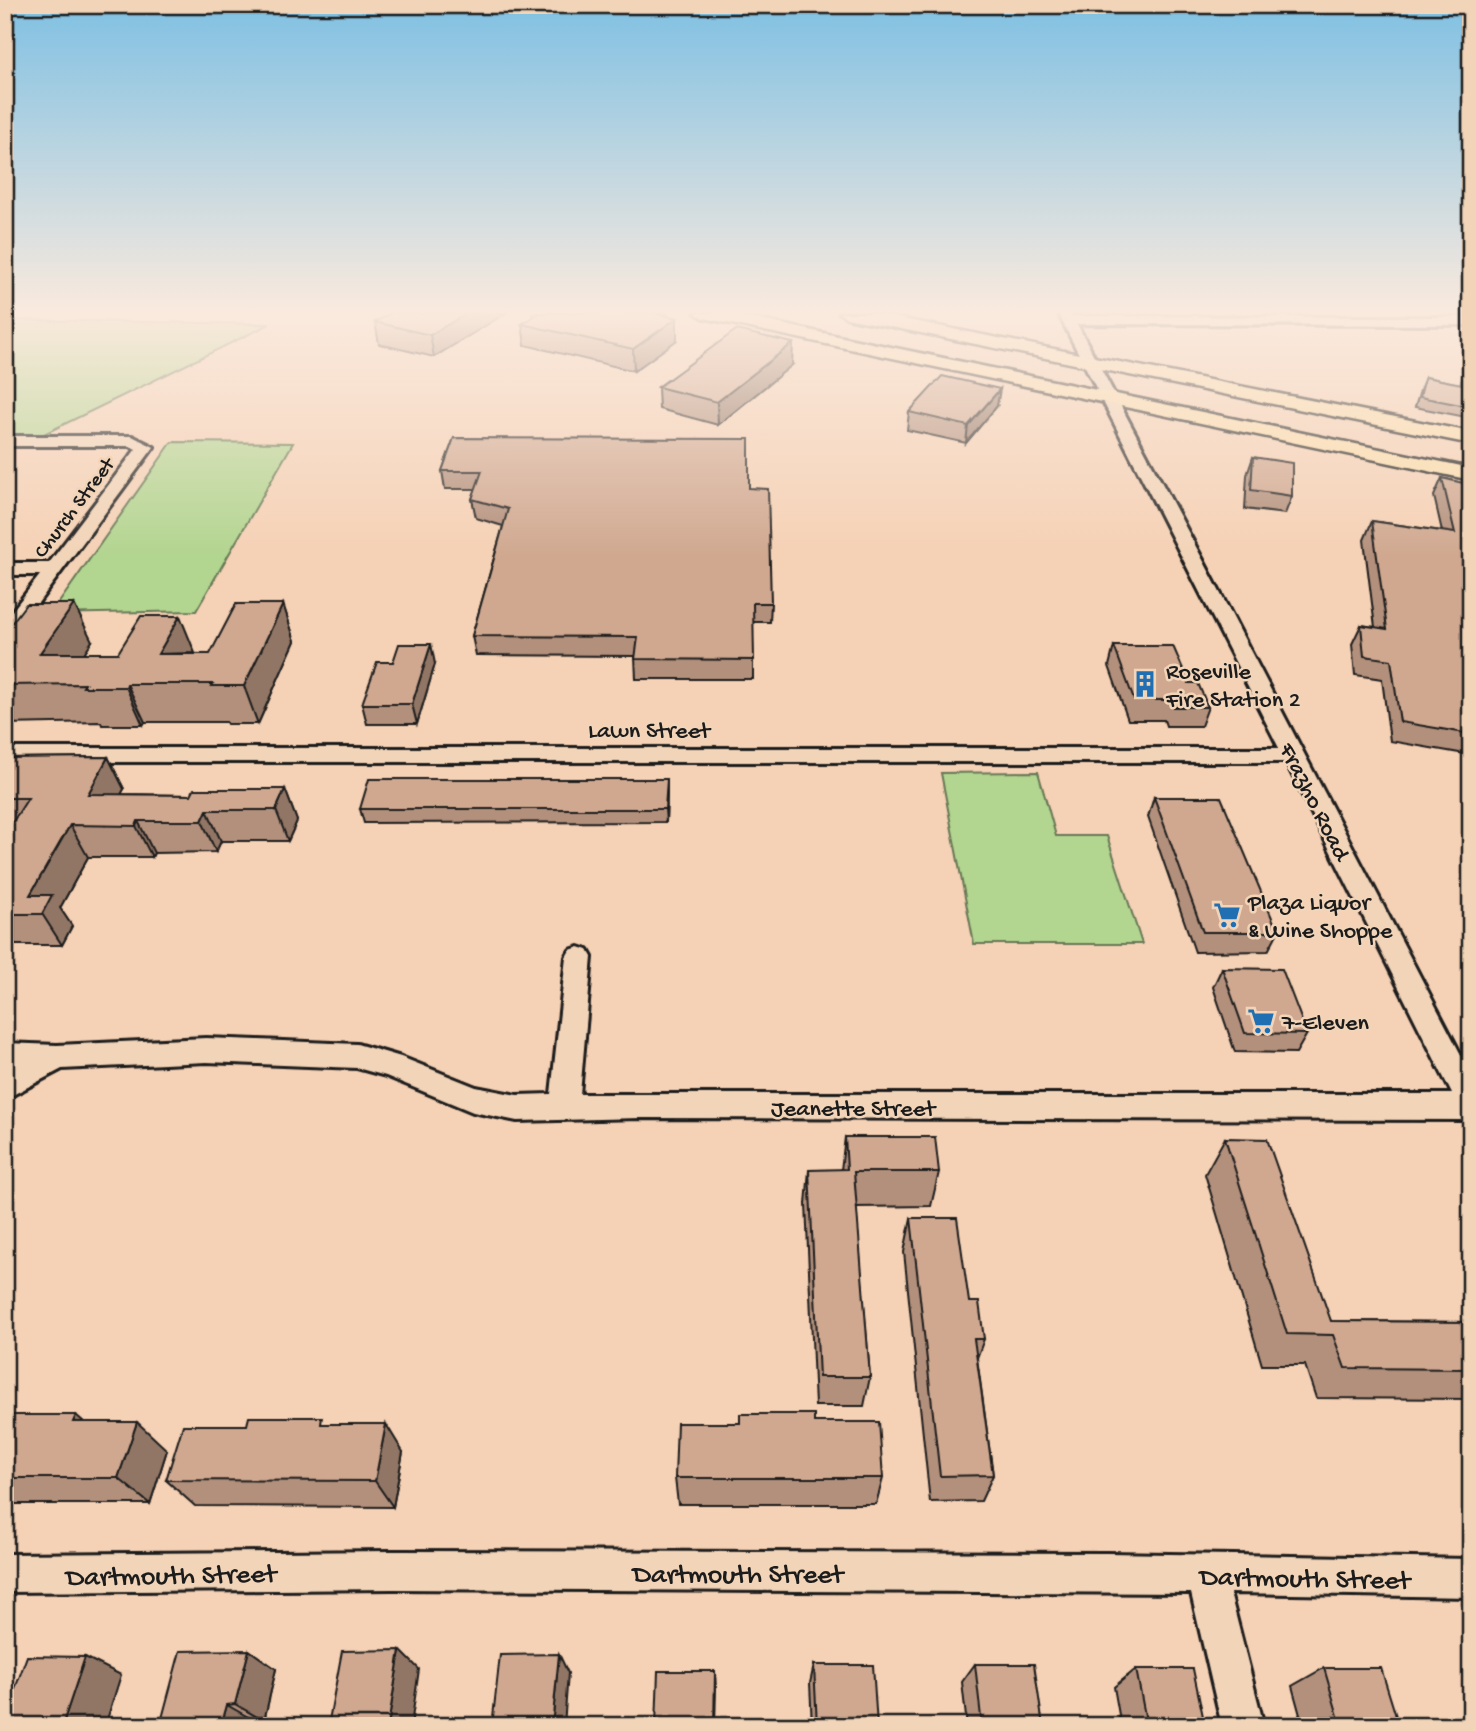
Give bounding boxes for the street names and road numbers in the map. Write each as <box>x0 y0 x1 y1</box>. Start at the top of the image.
street label: Church Street <box>30 452 123 564</box>
street label: Lawn Street <box>588 718 712 747</box>
street label: Frazho Road <box>1270 738 1356 868</box>
street label: Jeanette Street <box>771 1096 937 1125</box>
street label: Dartmouth Street <box>64 1559 279 1596</box>
street label: Dartmouth Street <box>631 1560 846 1593</box>
street label: Dartmouth Street <box>1197 1562 1413 1599</box>

